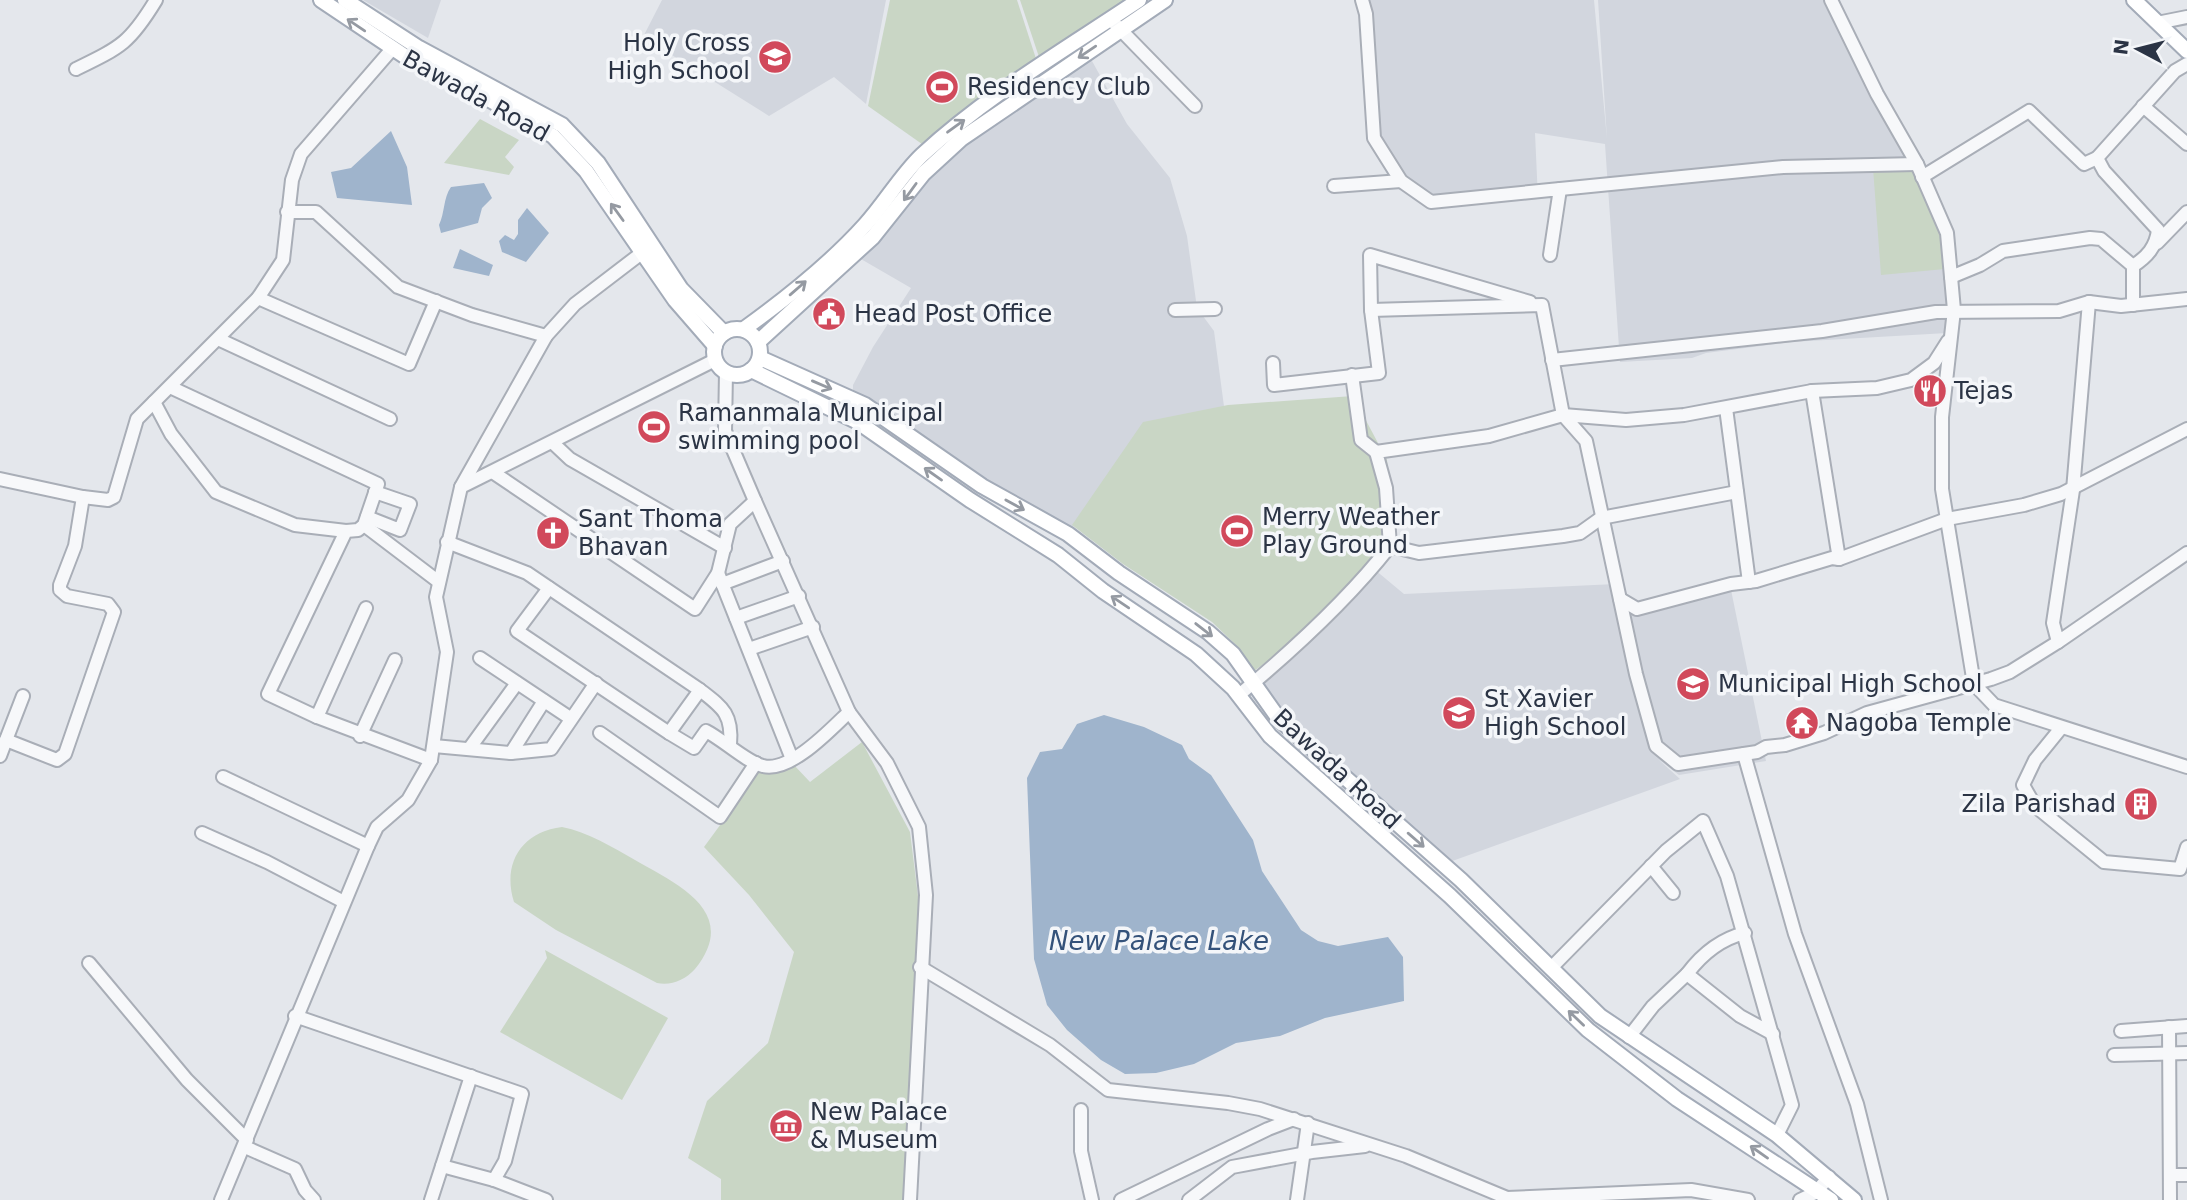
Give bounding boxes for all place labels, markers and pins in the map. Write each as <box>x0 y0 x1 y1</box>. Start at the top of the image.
place label: Holy Cross High School <box>608 29 750 85</box>
school or university icon: Holy Cross High School <box>756 38 794 76</box>
sports icon: Residency Club <box>923 68 961 106</box>
place label: Residency Club <box>967 73 1151 101</box>
public building icon: Head Post Office <box>810 295 848 333</box>
place label: Head Post Office <box>854 300 1052 328</box>
restaurant icon: Tejas <box>1911 372 1949 410</box>
place label: Tejas <box>1953 377 2013 405</box>
place label: Ramanmala Municipal swimming pool <box>678 399 944 455</box>
sports icon: Ramanmala Municipal swimming pool <box>635 408 673 446</box>
place label: Merry Weather Play Ground <box>1262 503 1440 559</box>
place label: Sant Thoma Bhavan <box>578 505 723 561</box>
sports icon: Merry Weather Play Ground <box>1218 512 1256 550</box>
church icon: Sant Thoma Bhavan <box>534 514 572 552</box>
school or university icon: Municipal High School <box>1674 665 1712 703</box>
place label: Municipal High School <box>1718 670 1982 698</box>
place label: St Xavier High School <box>1484 685 1626 741</box>
school or university icon: St Xavier High School <box>1440 694 1478 732</box>
temple icon: Nagoba Temple <box>1783 704 1821 742</box>
place label: Nagoba Temple <box>1826 709 2012 737</box>
building icon: Zila Parishad <box>2122 785 2160 823</box>
place label: Zila Parishad <box>1962 790 2116 818</box>
place label: New Palace & Museum <box>810 1098 947 1154</box>
museum icon: New Palace & Museum <box>767 1107 805 1145</box>

